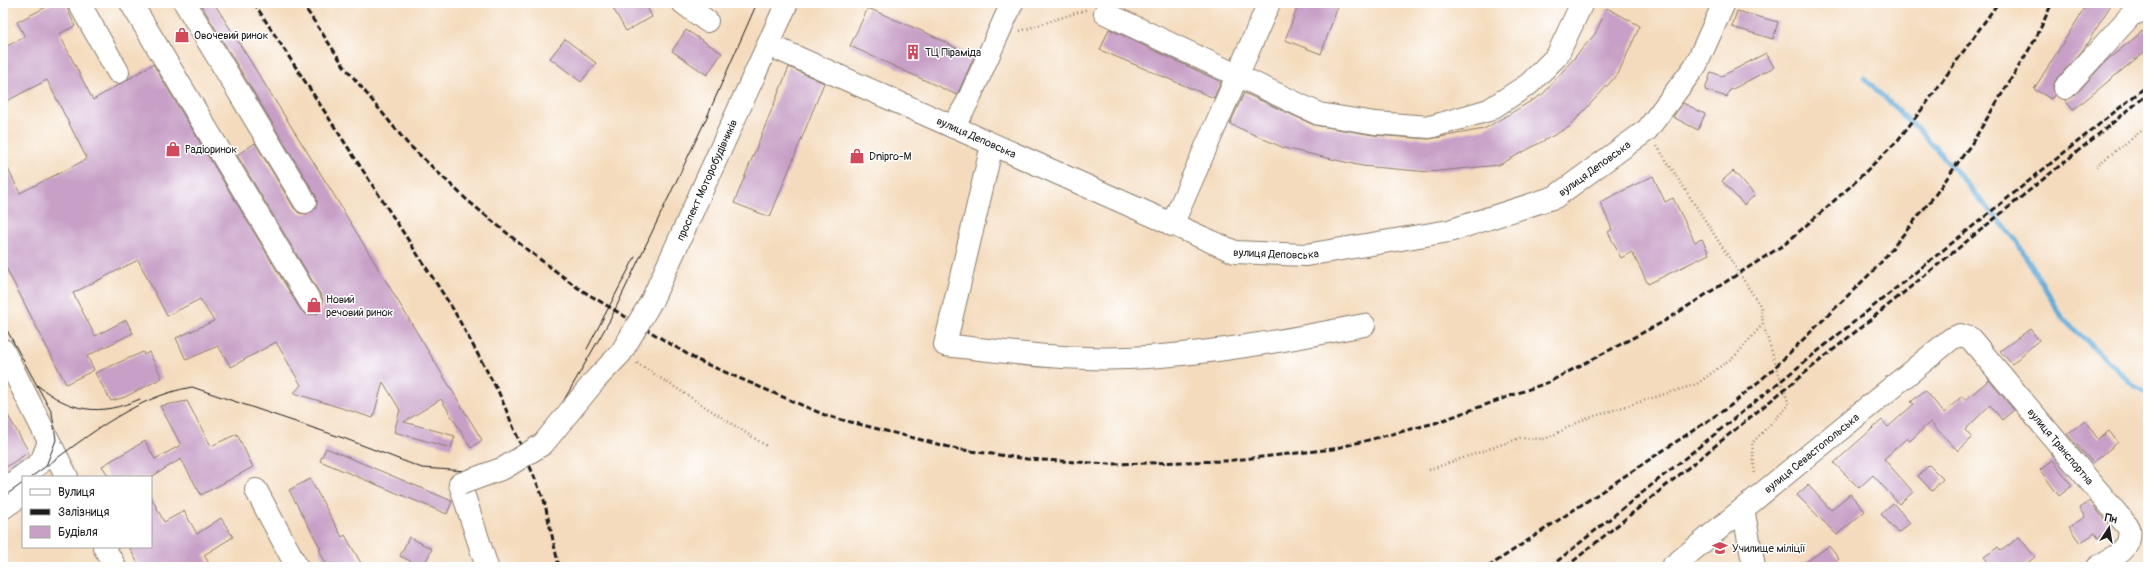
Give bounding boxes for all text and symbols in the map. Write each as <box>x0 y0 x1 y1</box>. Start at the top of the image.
shop icon: Овочевий ринок <box>173 26 191 44</box>
place label: Овочевий ринок <box>194 29 269 42</box>
building icon: ТЦ Піраміда <box>904 43 922 61</box>
place label: ТЦ Піраміда <box>925 46 981 59</box>
street label: вулиця Деповська <box>935 114 1018 161</box>
street label: проспект Моторобудівників <box>673 117 740 243</box>
street label: вулиця Деповська <box>1556 138 1633 199</box>
shop icon: Радіоринок <box>164 140 182 158</box>
place label: Радіоринок <box>185 143 238 156</box>
shop icon: Dnipro-M <box>848 147 866 165</box>
place label: Dnipro-M <box>869 150 912 163</box>
street label: вулиця Деповська <box>1233 245 1320 262</box>
place label: Новий речовий ринок <box>326 293 394 319</box>
shop icon: Новий речовий ринок <box>305 296 323 314</box>
street label: вулиця Транспортна <box>2025 406 2096 487</box>
street label: вулиця Севастопольська <box>1761 410 1861 496</box>
legend <box>22 476 152 548</box>
text: Вулиця <box>58 485 95 500</box>
text: Залізниця <box>58 505 110 520</box>
north arrow <box>2089 508 2129 548</box>
text: Пн <box>2104 511 2119 526</box>
text: Будівля <box>58 525 98 540</box>
school or university icon: Училище міліції <box>1711 539 1729 557</box>
place label: Училище міліції <box>1732 542 1806 555</box>

